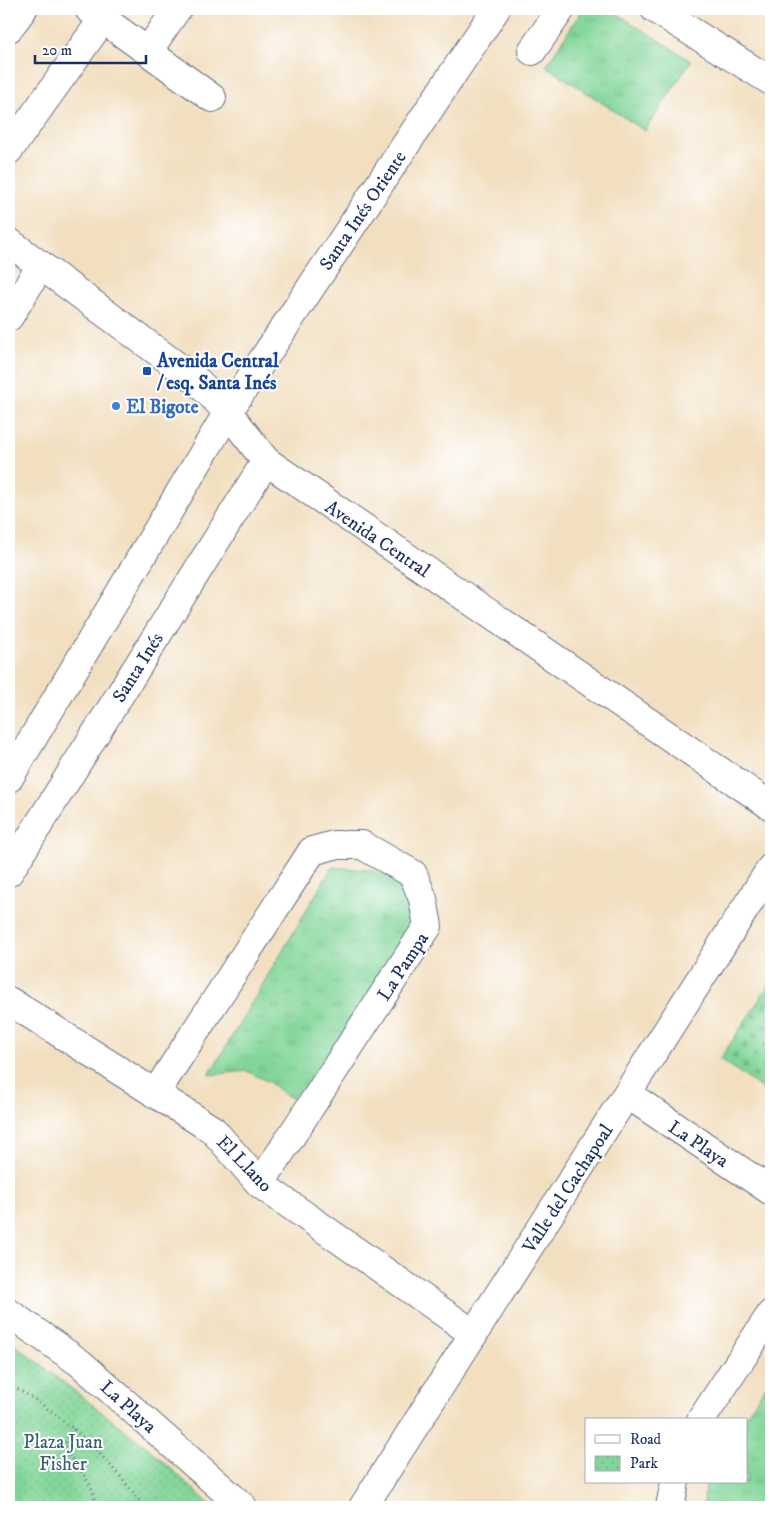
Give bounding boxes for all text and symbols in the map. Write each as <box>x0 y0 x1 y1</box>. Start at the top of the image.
scale bar <box>35 32 146 64</box>
text: 20 m <box>42 41 72 60</box>
street label: Santa Inés Oriente <box>315 147 412 275</box>
place label: Avenida Central / esq. Santa Inés <box>156 350 279 396</box>
marker: Avenida Central / esq. Santa Inés <box>141 365 153 377</box>
place label: El Bigote <box>126 396 199 419</box>
marker: El Bigote <box>110 400 122 412</box>
street label: Avenida Central <box>320 496 434 583</box>
street label: Santa Inés <box>108 629 169 707</box>
street label: La Pampa <box>373 928 434 1005</box>
street label: La Playa <box>664 1116 733 1173</box>
street label: Valle del Cachapoal <box>518 1120 619 1258</box>
street label: El Llano <box>211 1131 277 1197</box>
street label: La Playa <box>95 1376 161 1438</box>
legend <box>585 1418 748 1484</box>
text: Road <box>630 1430 662 1449</box>
park label: Plaza Juan Fisher <box>23 1431 103 1476</box>
text: Park <box>630 1454 659 1473</box>

